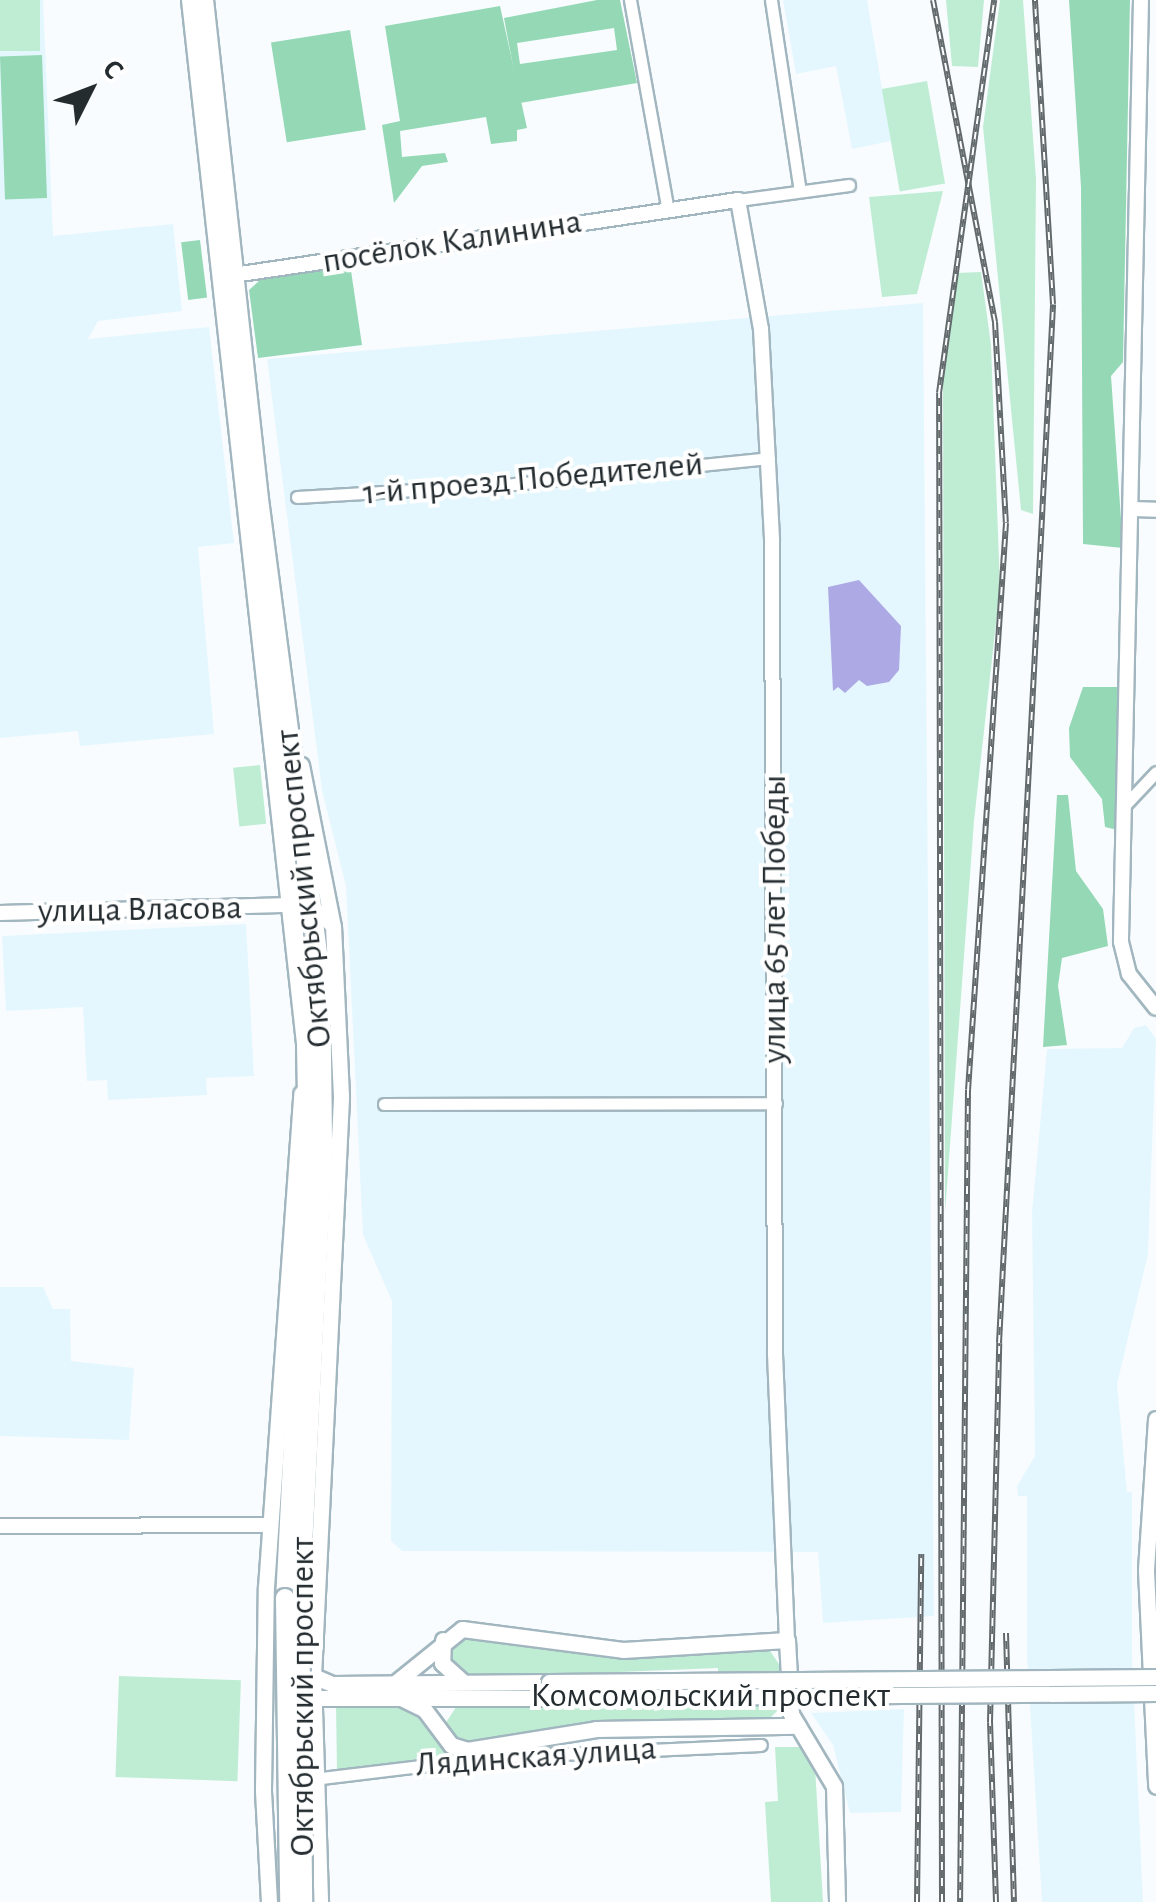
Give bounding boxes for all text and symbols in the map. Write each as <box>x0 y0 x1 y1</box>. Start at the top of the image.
north arrow <box>40 40 140 140</box>
text: С <box>97 55 128 85</box>
street label: посёлок Калинина <box>319 201 585 283</box>
street label: 1-й проезд Победителей <box>361 443 705 515</box>
street label: Октябрьский проспект <box>266 728 342 1050</box>
street label: улица 65 лет Победы <box>754 775 796 1063</box>
street label: улица Власова <box>38 887 242 933</box>
street label: Октябрьский проспект <box>282 1537 324 1857</box>
street label: Комсомольский проспект <box>530 1675 890 1717</box>
street label: Лядинская улица <box>414 1728 658 1786</box>

